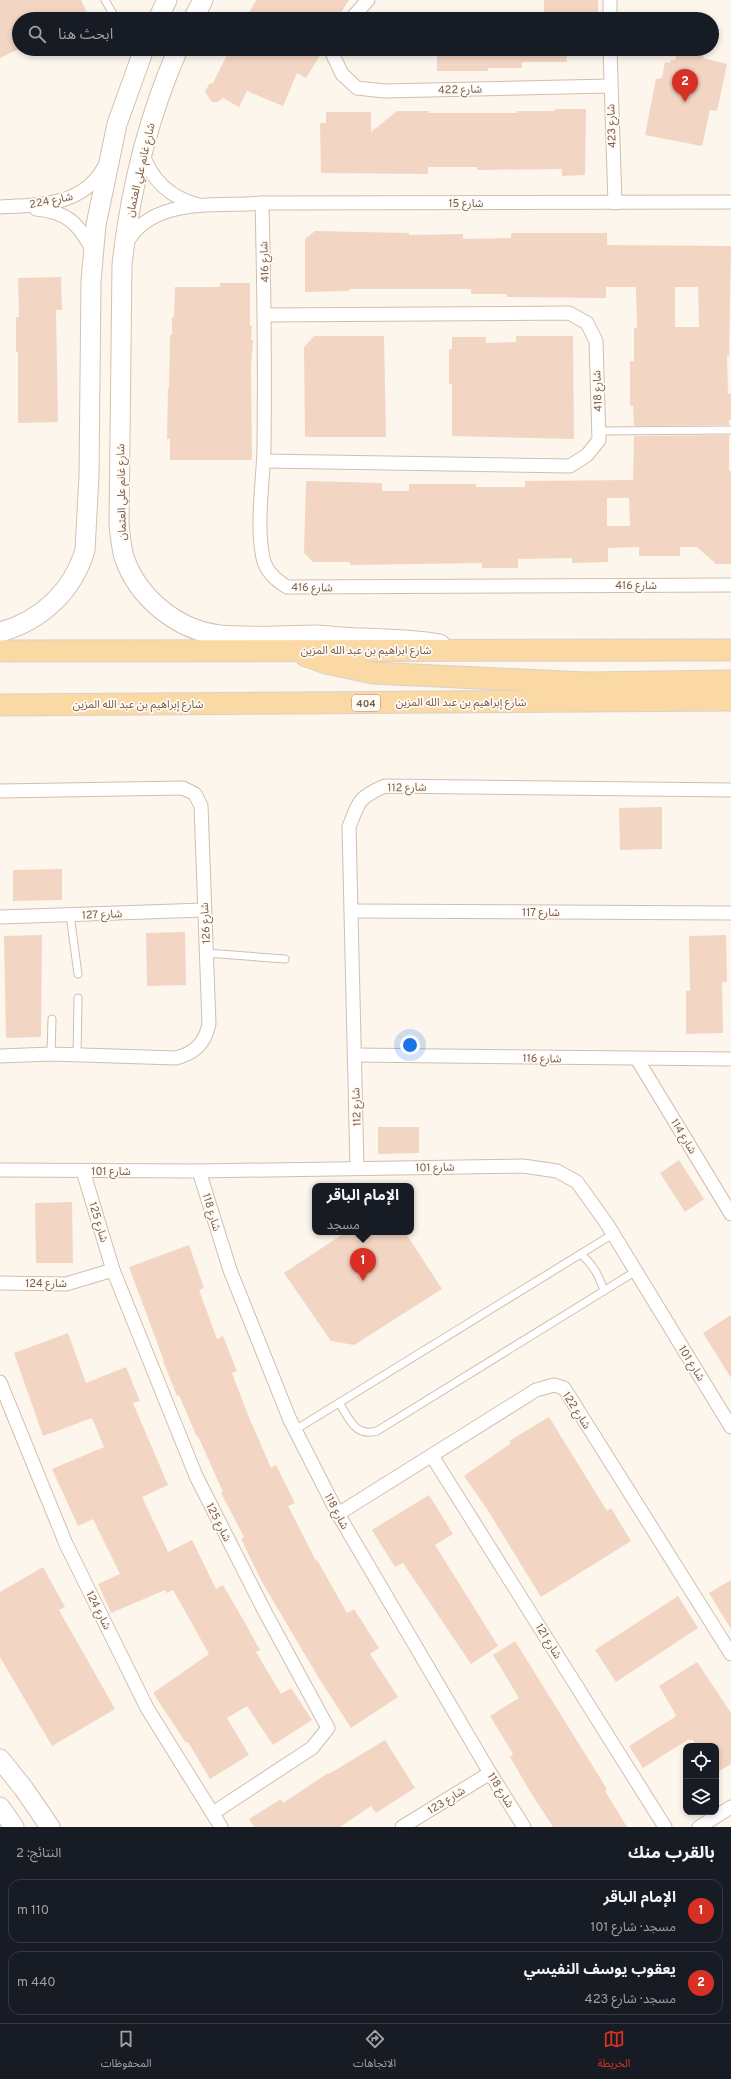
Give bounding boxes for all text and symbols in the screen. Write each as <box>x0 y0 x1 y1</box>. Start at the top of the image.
search box <box>12 12 719 56</box>
icon: search <box>26 23 48 45</box>
text: ابحث هنا <box>58 26 113 45</box>
pin: 2 <box>672 69 698 102</box>
street label: شارع 422 <box>438 83 483 97</box>
street label: شارع 423 <box>604 103 620 148</box>
street label: شارع غانم علي العثمان <box>123 121 160 219</box>
street label: شارع 224 <box>28 190 75 212</box>
street label: شارع 15 <box>449 197 484 211</box>
street label: شارع 416 <box>257 241 273 283</box>
street label: شارع 418 <box>590 370 606 412</box>
street label: شارع غانم علي العثمان <box>114 443 131 540</box>
street label: شارع 416 <box>615 579 657 593</box>
street label: شارع 416 <box>291 581 333 595</box>
street label: شارع ابراهيم بن عبد الله المزين <box>301 644 432 659</box>
road number: 404 <box>352 695 380 711</box>
street label: شارع إبراهيم بن عبد الله المزين <box>396 696 527 711</box>
street label: شارع إبراهيم بن عبد الله المزين <box>73 698 204 713</box>
street label: شارع 112 <box>387 781 427 795</box>
street label: شارع 126 <box>198 902 214 944</box>
street label: شارع 117 <box>522 906 560 920</box>
street label: شارع 127 <box>82 907 123 923</box>
your location <box>400 1035 420 1055</box>
street label: شارع 116 <box>522 1052 562 1066</box>
street label: شارع 112 <box>349 1087 365 1127</box>
street label: شارع 114 <box>667 1116 699 1157</box>
street label: شارع 101 <box>415 1161 455 1175</box>
street label: شارع 101 <box>91 1165 131 1179</box>
popup <box>312 1183 414 1235</box>
text: الإمام الباقر <box>327 1187 399 1206</box>
street label: شارع 118 <box>199 1192 224 1233</box>
street label: شارع 125 <box>85 1200 111 1245</box>
text: مسجد <box>327 1218 360 1234</box>
pin: 1 <box>350 1248 376 1281</box>
street label: شارع 124 <box>25 1277 67 1291</box>
street label: شارع 101 <box>675 1343 708 1384</box>
street label: شارع 122 <box>559 1389 594 1432</box>
street label: شارع 118 <box>321 1491 352 1532</box>
street label: شارع 125 <box>202 1501 234 1545</box>
street label: شارع 124 <box>82 1589 114 1632</box>
street label: شارع 121 <box>532 1621 565 1662</box>
map controls <box>683 1743 719 1815</box>
button: locate <box>683 1743 719 1779</box>
street label: شارع 118 <box>484 1770 517 1811</box>
button: layers <box>683 1779 719 1815</box>
street label: شارع 123 <box>425 1784 468 1818</box>
text: بالقرب منك <box>628 1843 715 1865</box>
text: النتائج: 2 <box>16 1846 61 1862</box>
text: الإمام الباقر <box>604 1889 676 1908</box>
text: 110 m <box>17 1903 49 1919</box>
text: 1 <box>698 1903 704 1919</box>
text: مسجد · شارع 101 <box>590 1920 676 1936</box>
text: يعقوب يوسف النفيسي <box>524 1961 676 1980</box>
text: 440 m <box>17 1975 56 1991</box>
text: 2 <box>697 1975 705 1991</box>
text: مسجد · شارع 423 <box>585 1992 676 2008</box>
tab: المحفوظات <box>101 2028 152 2075</box>
tab: الاتجاهات <box>353 2028 396 2075</box>
tab: الخريطة <box>597 2028 630 2075</box>

